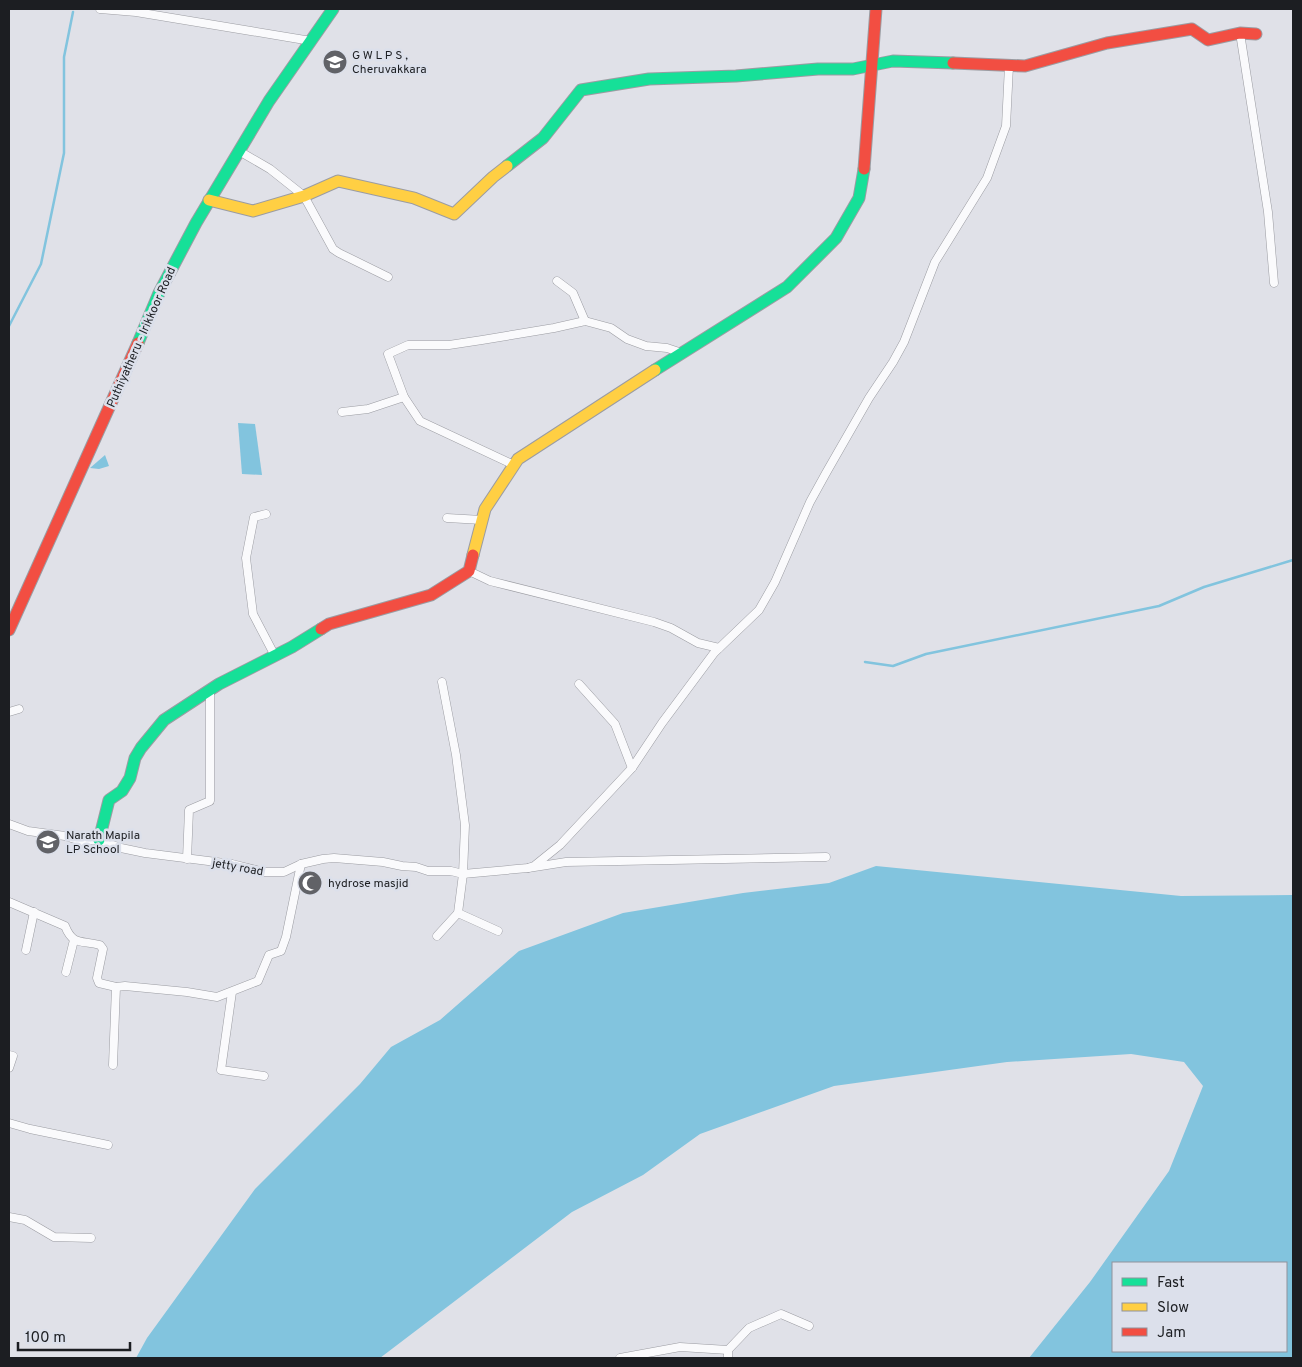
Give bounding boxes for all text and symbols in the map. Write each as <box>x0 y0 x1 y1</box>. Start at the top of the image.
place label: G W L P S , Cheruvakkara <box>352 48 427 78</box>
school or university icon: G W L P S , Cheruvakkara <box>322 49 348 75</box>
street label: Puthiyatheru - Irikkoor Road <box>104 265 180 410</box>
place label: Narath Mapila LP School <box>66 828 140 858</box>
school or university icon: Narath Mapila LP School <box>35 829 61 855</box>
street label: jetty road <box>210 855 265 880</box>
mosque icon: hydrose masjid <box>297 870 323 896</box>
place label: hydrose masjid <box>328 876 409 892</box>
legend <box>1112 1262 1287 1352</box>
text: Fast <box>1157 1274 1185 1293</box>
text: Slow <box>1157 1299 1189 1318</box>
scale bar <box>18 1320 130 1352</box>
text: Jam <box>1157 1324 1186 1343</box>
text: 100 m <box>25 1329 66 1348</box>

